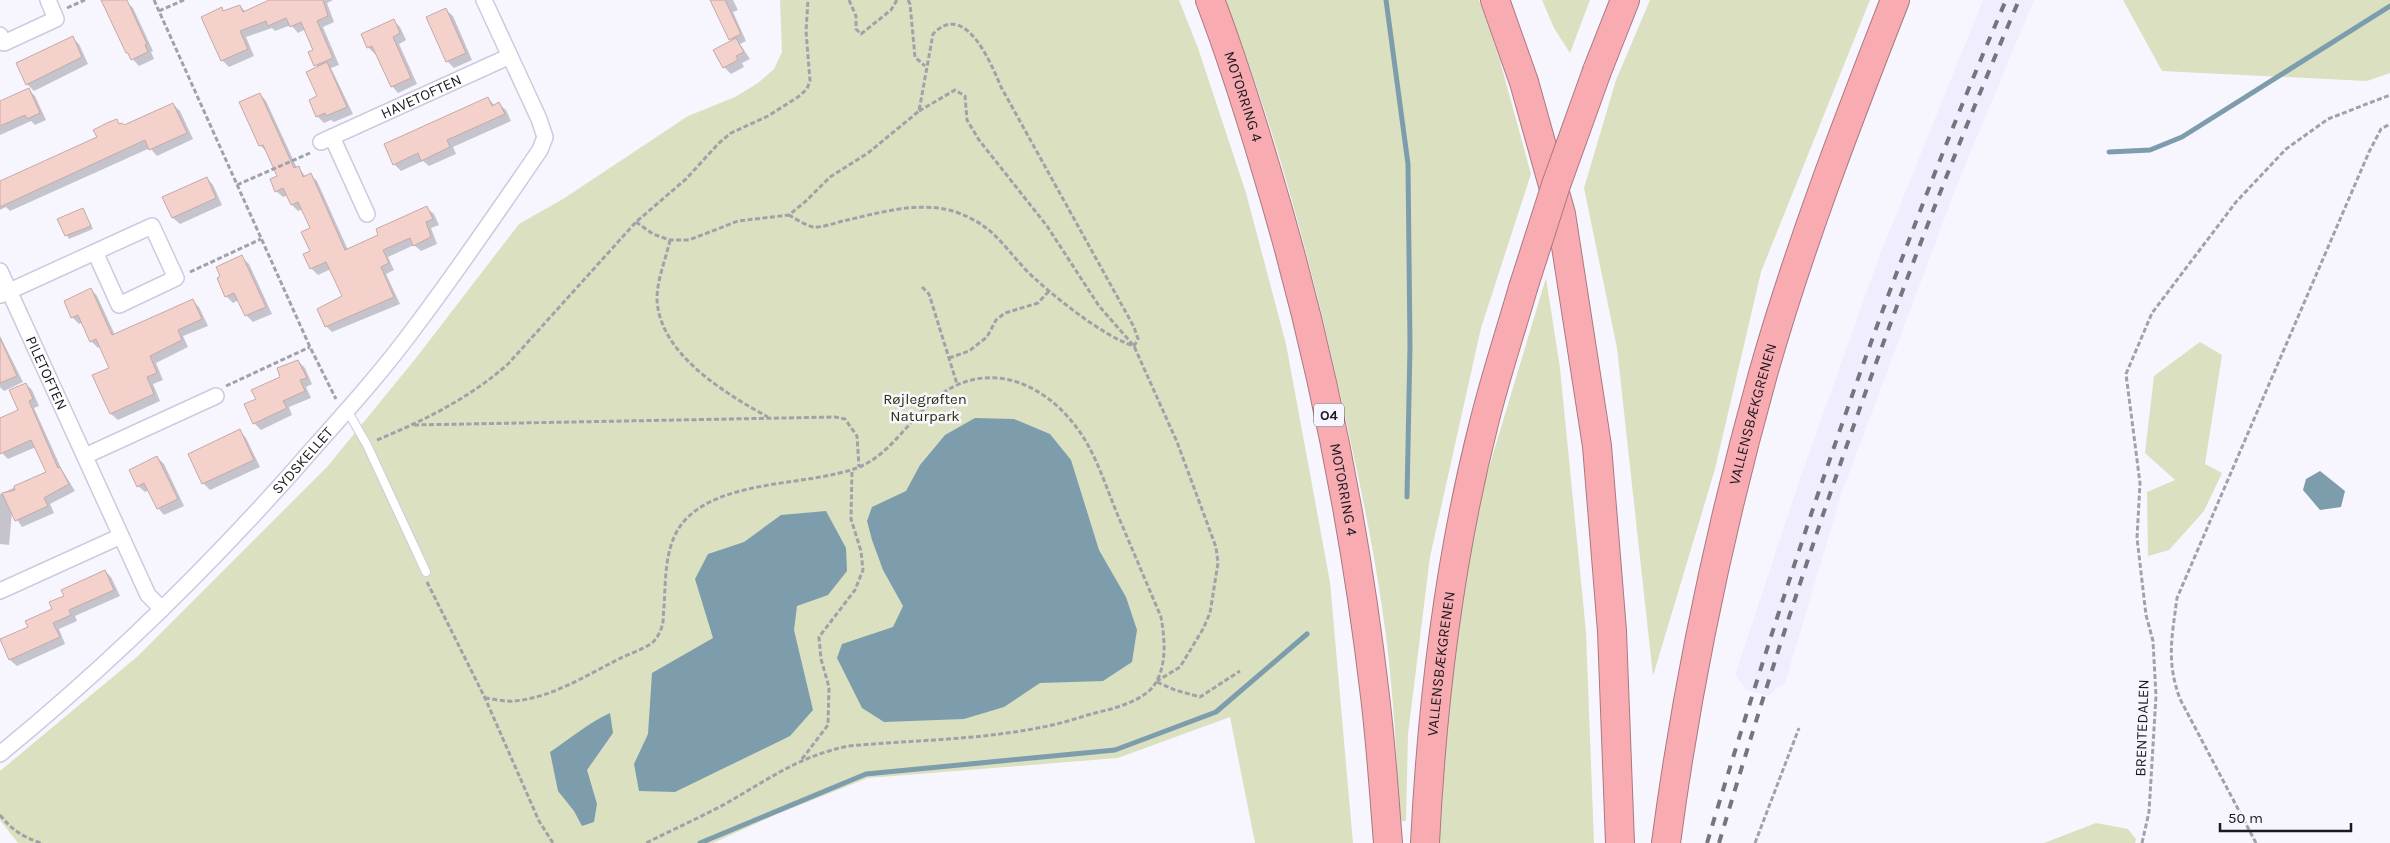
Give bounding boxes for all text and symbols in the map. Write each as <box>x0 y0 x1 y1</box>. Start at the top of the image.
street label: MOTORRING 4 <box>1220 49 1266 144</box>
street label: HAVETOFTEN <box>378 70 464 123</box>
street label: PILETOFTEN <box>22 333 71 413</box>
street label: VALLENSBÆKGRENEN <box>1725 341 1780 487</box>
park label: Røjlegrøften Naturpark <box>883 390 967 425</box>
road number: O4 <box>1314 404 1344 426</box>
street label: SYDSKELLET <box>268 423 337 498</box>
street label: MOTORRING 4 <box>1326 442 1361 538</box>
street label: VALLENSBÆKGRENEN <box>1423 590 1459 737</box>
street label: BRENTEDALEN <box>2131 679 2153 777</box>
scale bar <box>2220 800 2351 832</box>
text: 50 m <box>2228 809 2263 827</box>

